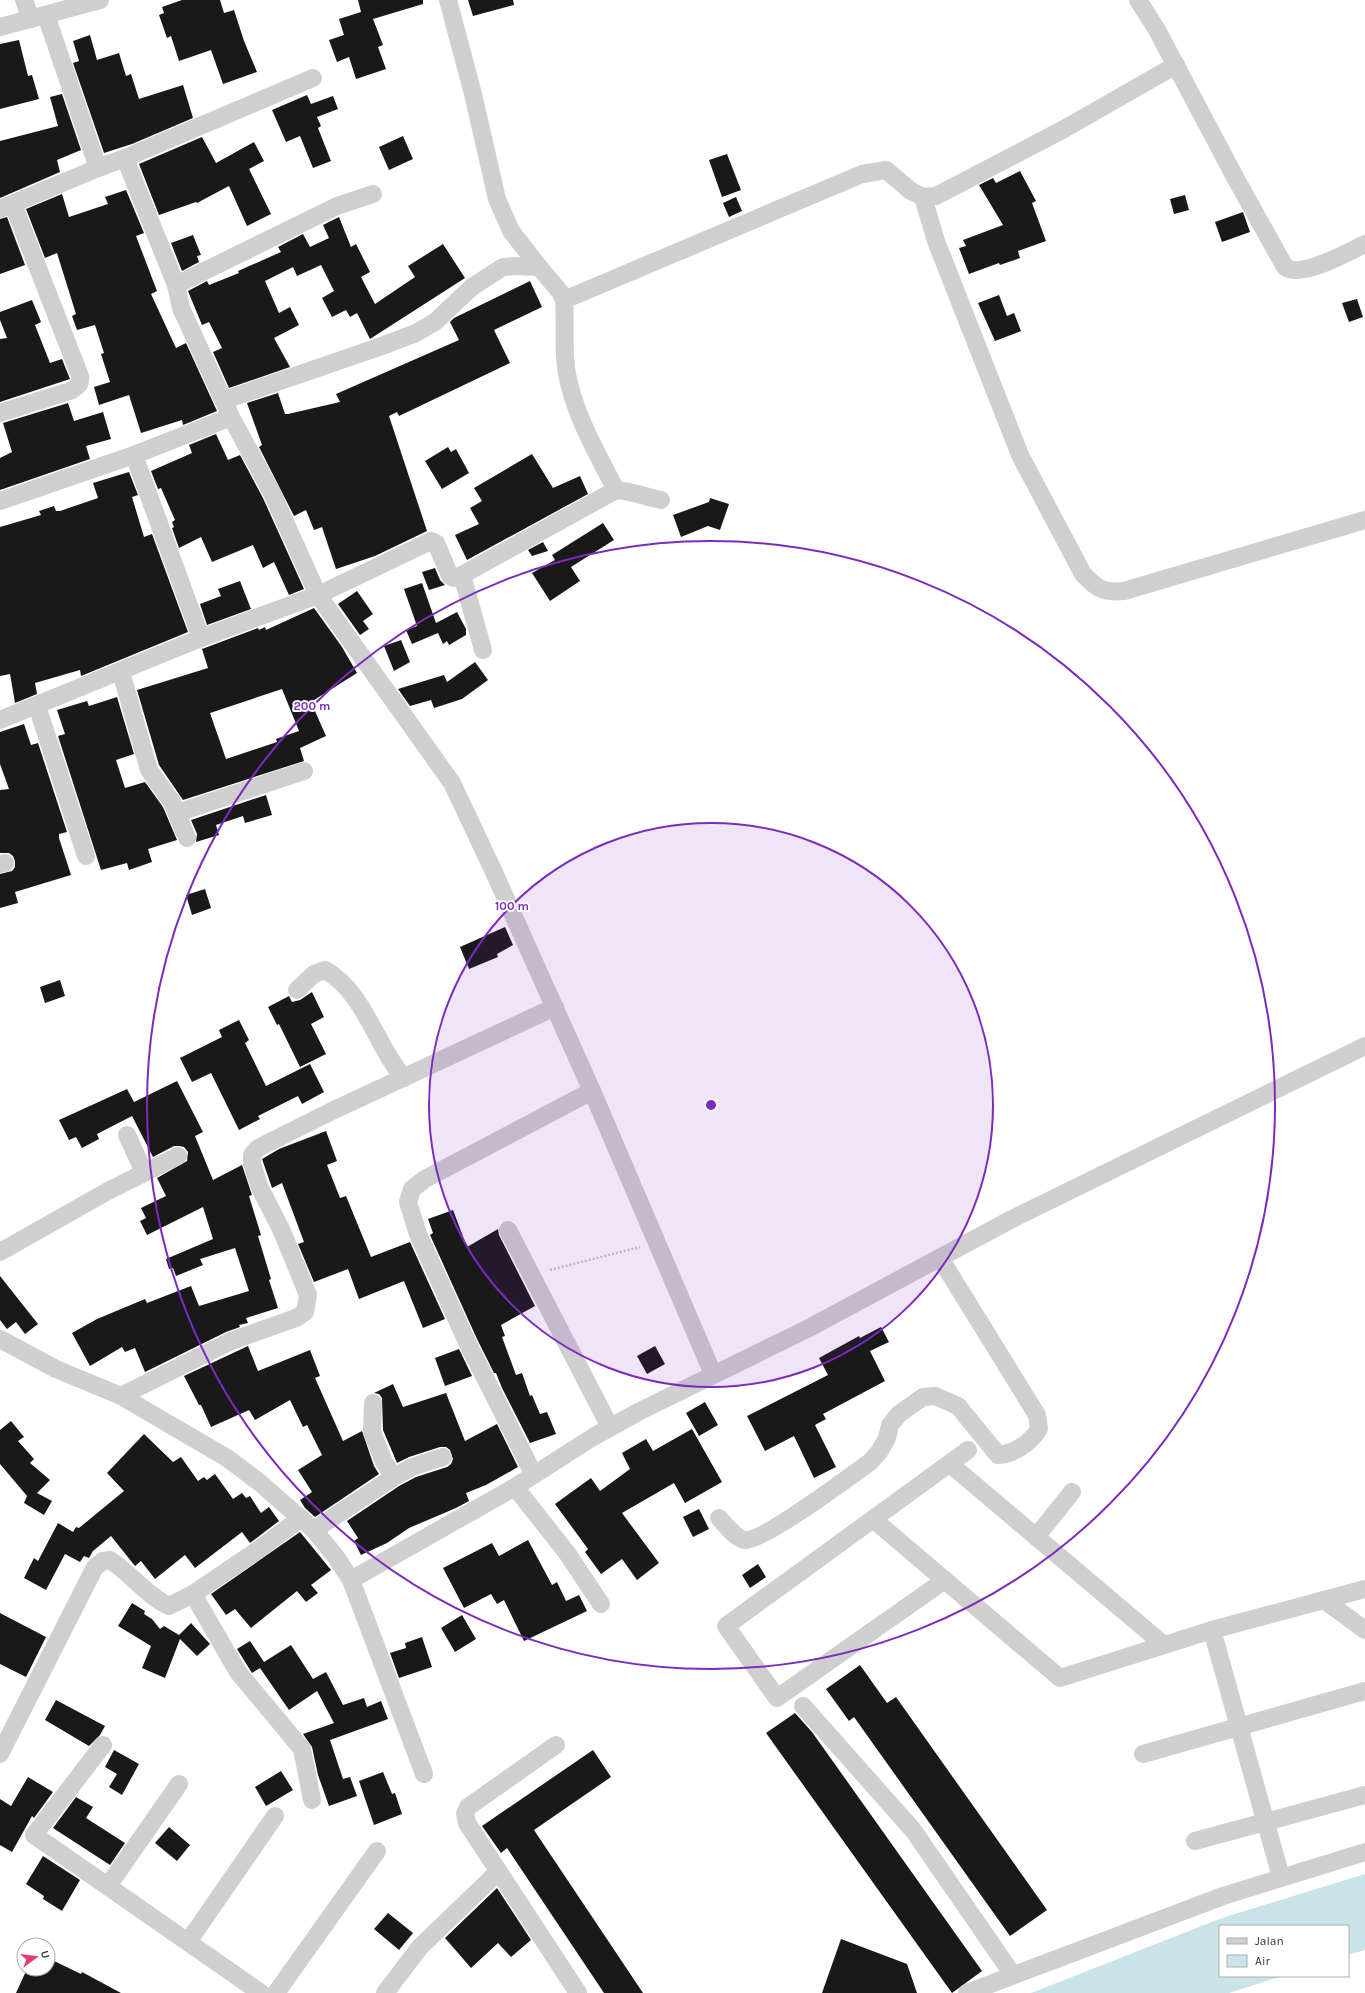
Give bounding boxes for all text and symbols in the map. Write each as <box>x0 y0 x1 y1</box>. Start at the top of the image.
text: 200 m <box>294 699 330 713</box>
text: 100 m <box>495 899 529 913</box>
centre of rings <box>704 1098 718 1112</box>
legend <box>1219 1925 1349 1977</box>
text: Jalan <box>1255 1934 1284 1948</box>
north arrow <box>16 1937 56 1977</box>
text: U <box>38 1949 52 1960</box>
text: Air <box>1255 1954 1270 1968</box>

